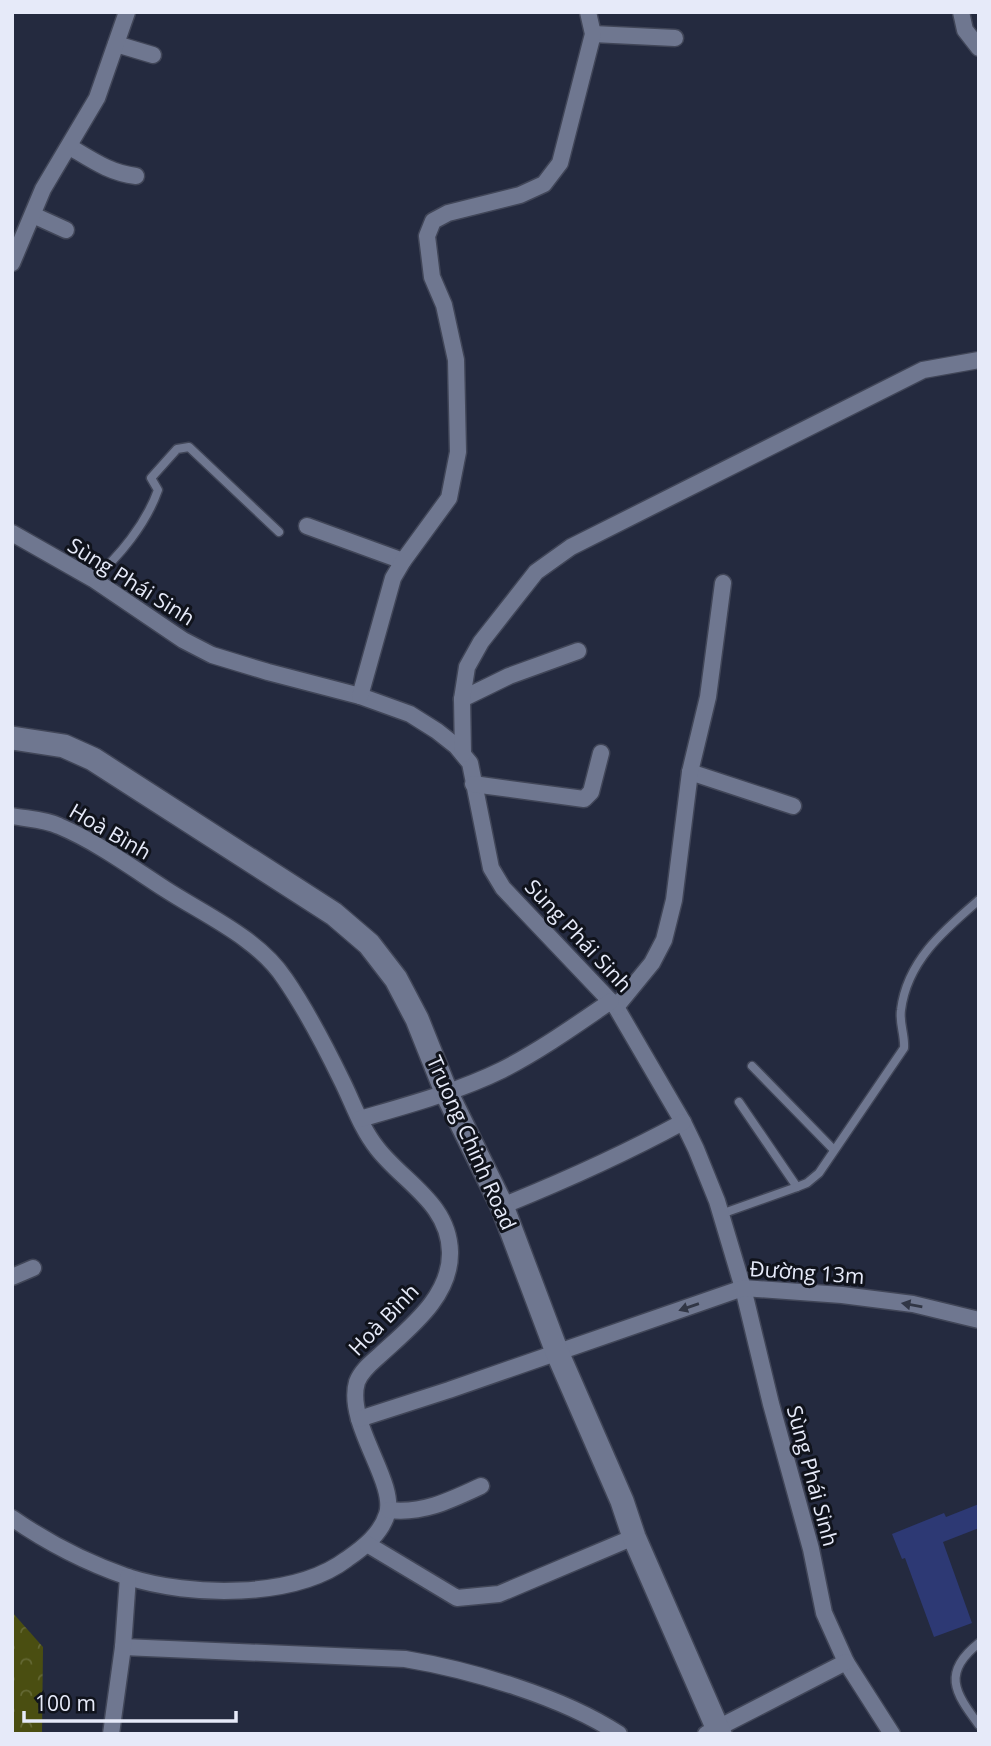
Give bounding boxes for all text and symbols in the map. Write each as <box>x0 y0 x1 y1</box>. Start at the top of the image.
street label: Sùng Phái Sinh <box>63 531 200 631</box>
street label: Hoà Bình <box>65 797 156 866</box>
street label: Sùng Phái Sinh <box>519 873 638 998</box>
street label: Truong Chinh Road <box>421 1051 523 1234</box>
street label: Đường 13m <box>749 1254 865 1290</box>
street label: Hoà Bình <box>342 1277 425 1361</box>
one-way arrow <box>901 1299 923 1310</box>
one-way arrow <box>678 1302 699 1313</box>
street label: Sùng Phái Sinh <box>781 1402 845 1549</box>
scale bar <box>24 1680 236 1724</box>
text: 100 m <box>35 1689 96 1717</box>

